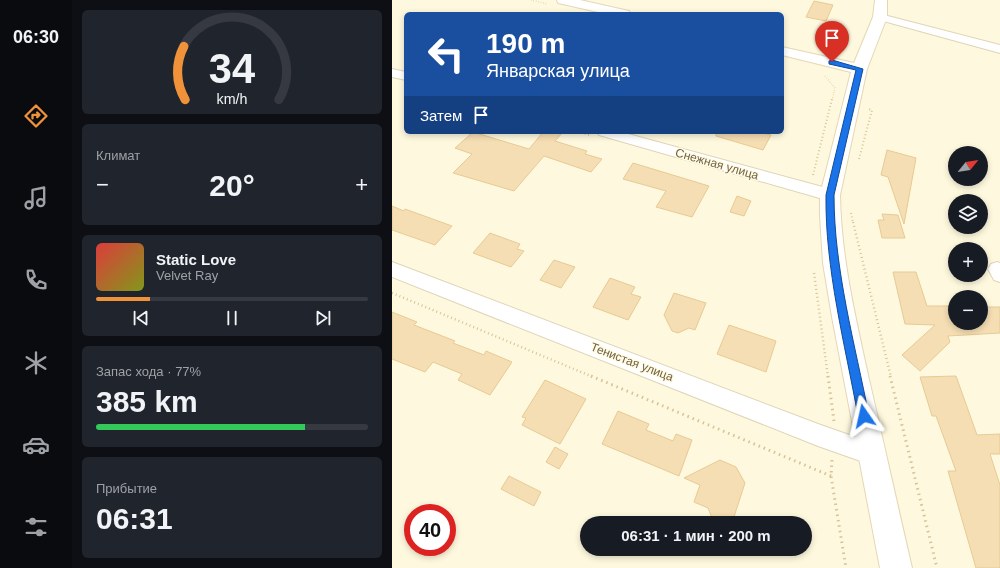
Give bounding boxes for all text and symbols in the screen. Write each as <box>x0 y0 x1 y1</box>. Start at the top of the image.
pin <box>815 21 849 62</box>
text: 06:30 <box>13 27 59 47</box>
icon: arrive <box>821 27 843 49</box>
icon: left <box>420 28 472 80</box>
text: 190 m <box>486 28 565 59</box>
text: 34 <box>209 45 255 92</box>
text: Январская улица <box>486 61 630 81</box>
text: km/h <box>217 91 248 107</box>
icon: directions <box>22 102 50 130</box>
icon: arrive <box>470 104 492 126</box>
text: Затем <box>420 107 462 124</box>
street label: Снежная улица <box>674 145 761 183</box>
north arrow <box>948 146 988 186</box>
map controls <box>948 146 988 330</box>
text: Климат <box>96 148 140 163</box>
text: 20° <box>209 169 255 202</box>
text: − <box>96 172 109 197</box>
text: + <box>355 172 368 197</box>
icon: music <box>22 184 50 212</box>
button: layers <box>948 194 988 234</box>
button: + <box>948 242 988 282</box>
text: Static Love <box>156 251 236 268</box>
icon: phone <box>22 266 50 294</box>
text: Velvet Ray <box>156 268 218 283</box>
button: − <box>948 290 988 330</box>
icon: previous <box>130 307 152 329</box>
icon: pause <box>221 307 243 329</box>
icon: next <box>312 307 334 329</box>
street label: Тенистая улица <box>589 340 676 384</box>
icon: climate <box>22 349 50 377</box>
text: Запас хода · 77% <box>96 364 201 379</box>
text: 385 km <box>96 385 198 418</box>
position arrow <box>843 395 885 437</box>
icon: car <box>22 431 50 459</box>
text: Прибытие <box>96 481 157 496</box>
text: 06:31 <box>96 502 173 535</box>
speed limit sign: 40 <box>404 504 456 556</box>
icon: filters <box>22 513 50 541</box>
text: 06:31 · 1 мин · 200 m <box>621 527 771 544</box>

